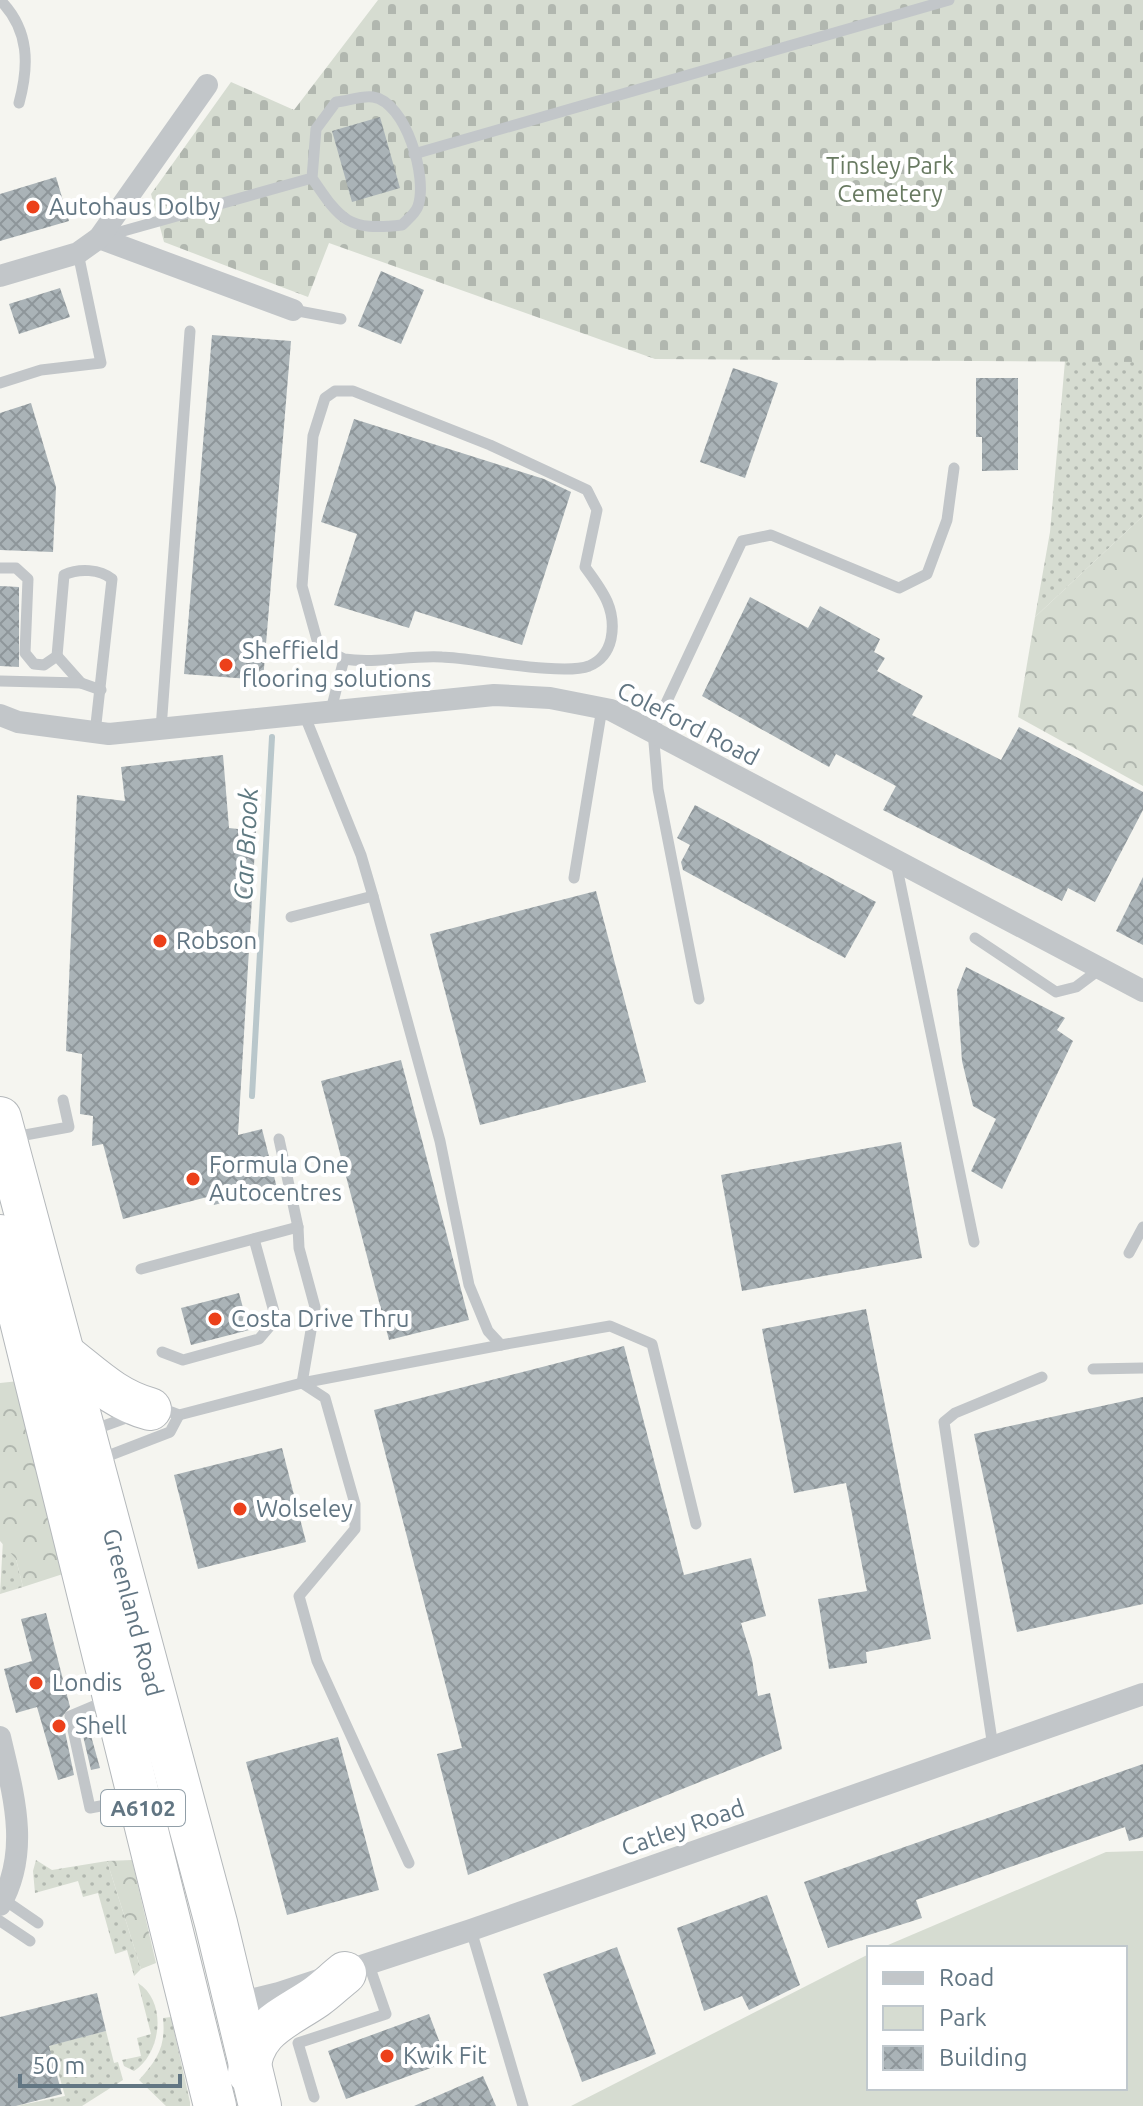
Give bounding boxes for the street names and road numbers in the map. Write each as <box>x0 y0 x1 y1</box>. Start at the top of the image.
street label: Coleford Road <box>613 676 764 771</box>
street label: Greenland Road <box>98 1526 169 1699</box>
road number: A6102 <box>101 1790 185 1826</box>
street label: Catley Road <box>618 1794 748 1861</box>

